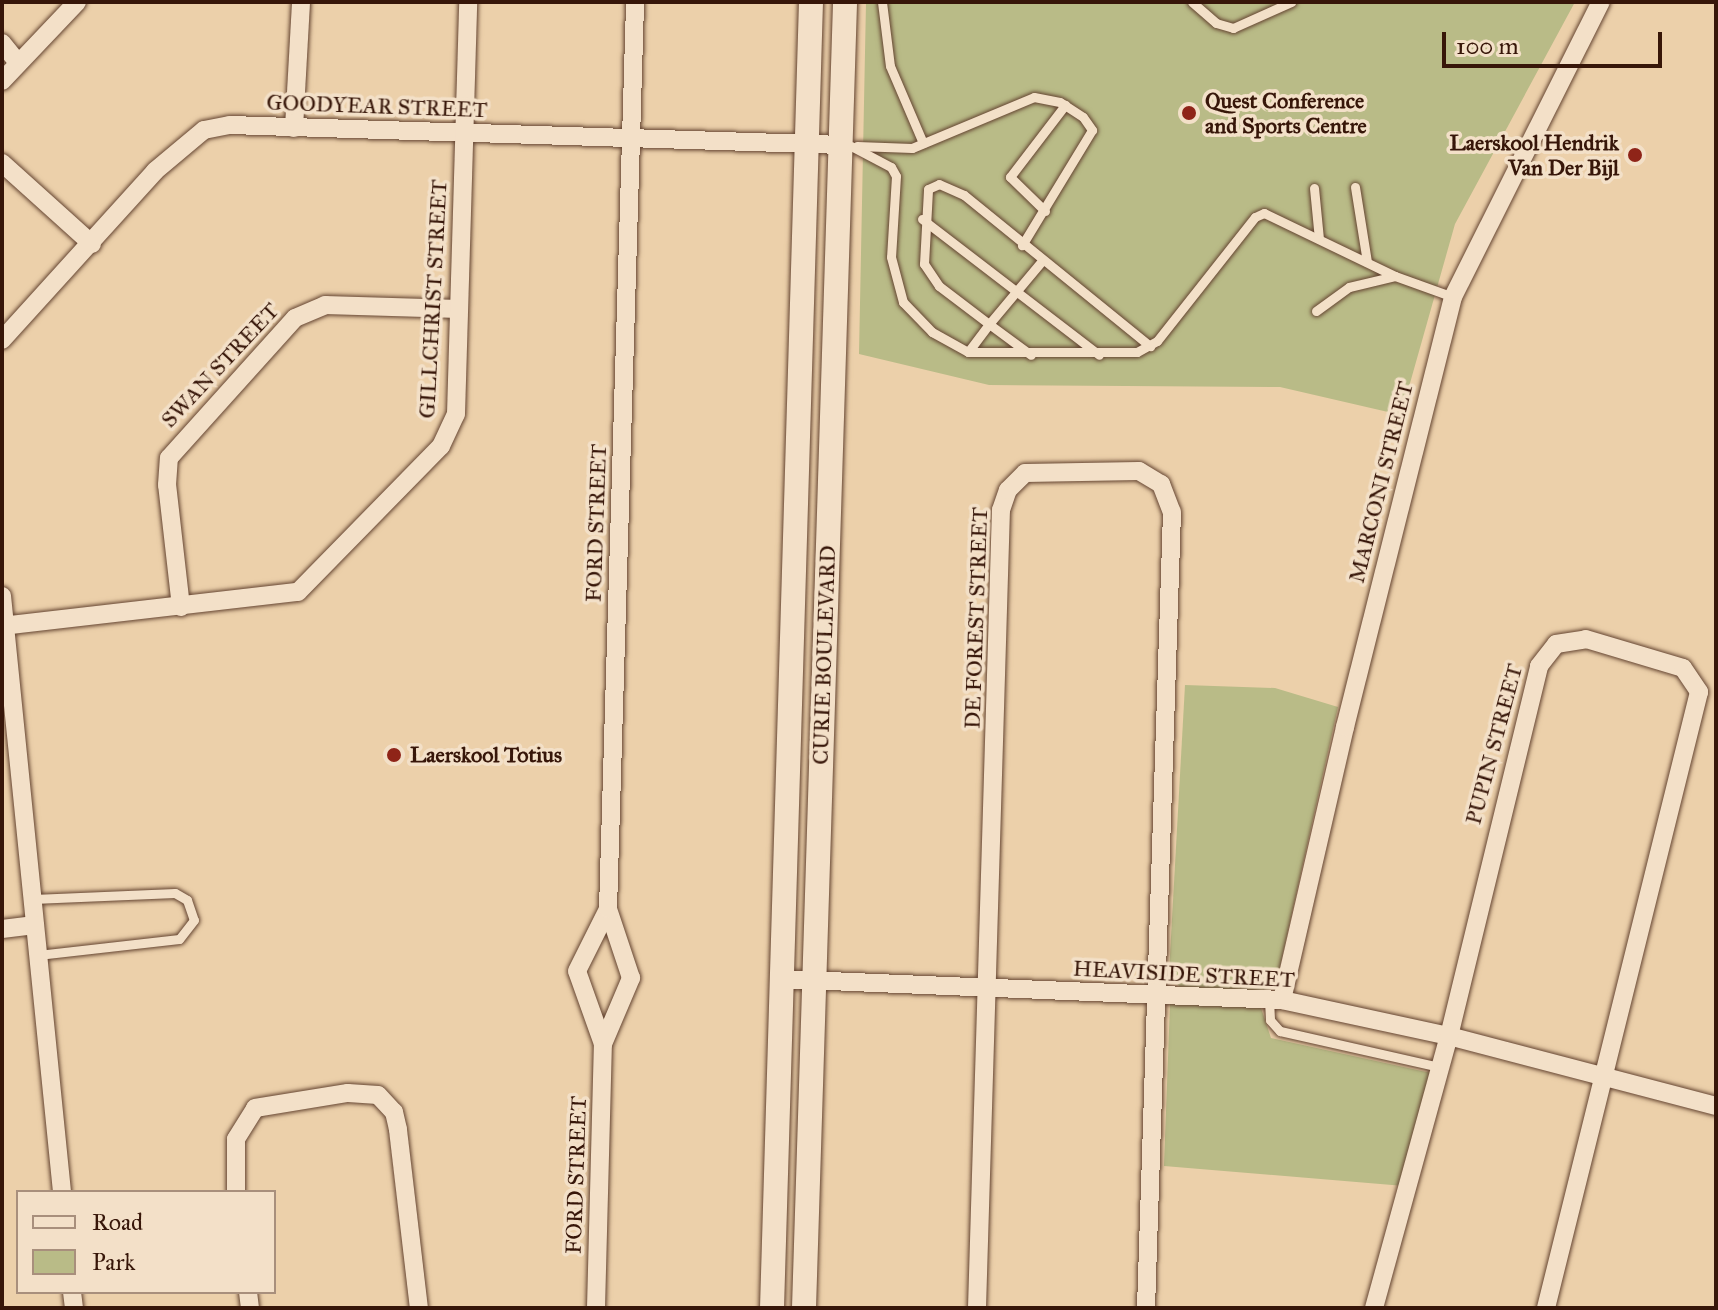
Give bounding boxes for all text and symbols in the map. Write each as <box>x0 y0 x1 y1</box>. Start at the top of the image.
scale bar <box>1446 16 1666 66</box>
text: 100 m <box>1456 31 1519 61</box>
place label: Quest Conference and Sports Centre <box>1205 87 1367 138</box>
street label: GOODYEAR STREET <box>266 89 488 123</box>
marker: Quest Conference and Sports Centre <box>1180 104 1198 122</box>
place label: Laerskool Hendrik Van Der Bijl <box>1450 129 1619 180</box>
marker: Laerskool Hendrik Van Der Bijl <box>1626 146 1644 164</box>
street label: GILLCHRIST STREET <box>414 179 452 419</box>
street label: SWAN STREET <box>156 297 284 433</box>
street label: MARCONI STREET <box>1343 379 1419 585</box>
street label: FORD STREET <box>580 443 612 603</box>
street label: DE FOREST STREET <box>959 507 993 729</box>
street label: CURIE BOULEVARD <box>807 545 841 765</box>
street label: PUPIN STREET <box>1460 661 1528 827</box>
place label: Laerskool Totius <box>410 742 562 768</box>
marker: Laerskool Totius <box>385 746 403 764</box>
street label: HEAVISIDE STREET <box>1072 955 1296 993</box>
street label: FORD STREET <box>560 1095 592 1255</box>
legend <box>16 1190 276 1294</box>
text: Road <box>92 1207 143 1237</box>
text: Park <box>92 1247 135 1277</box>

